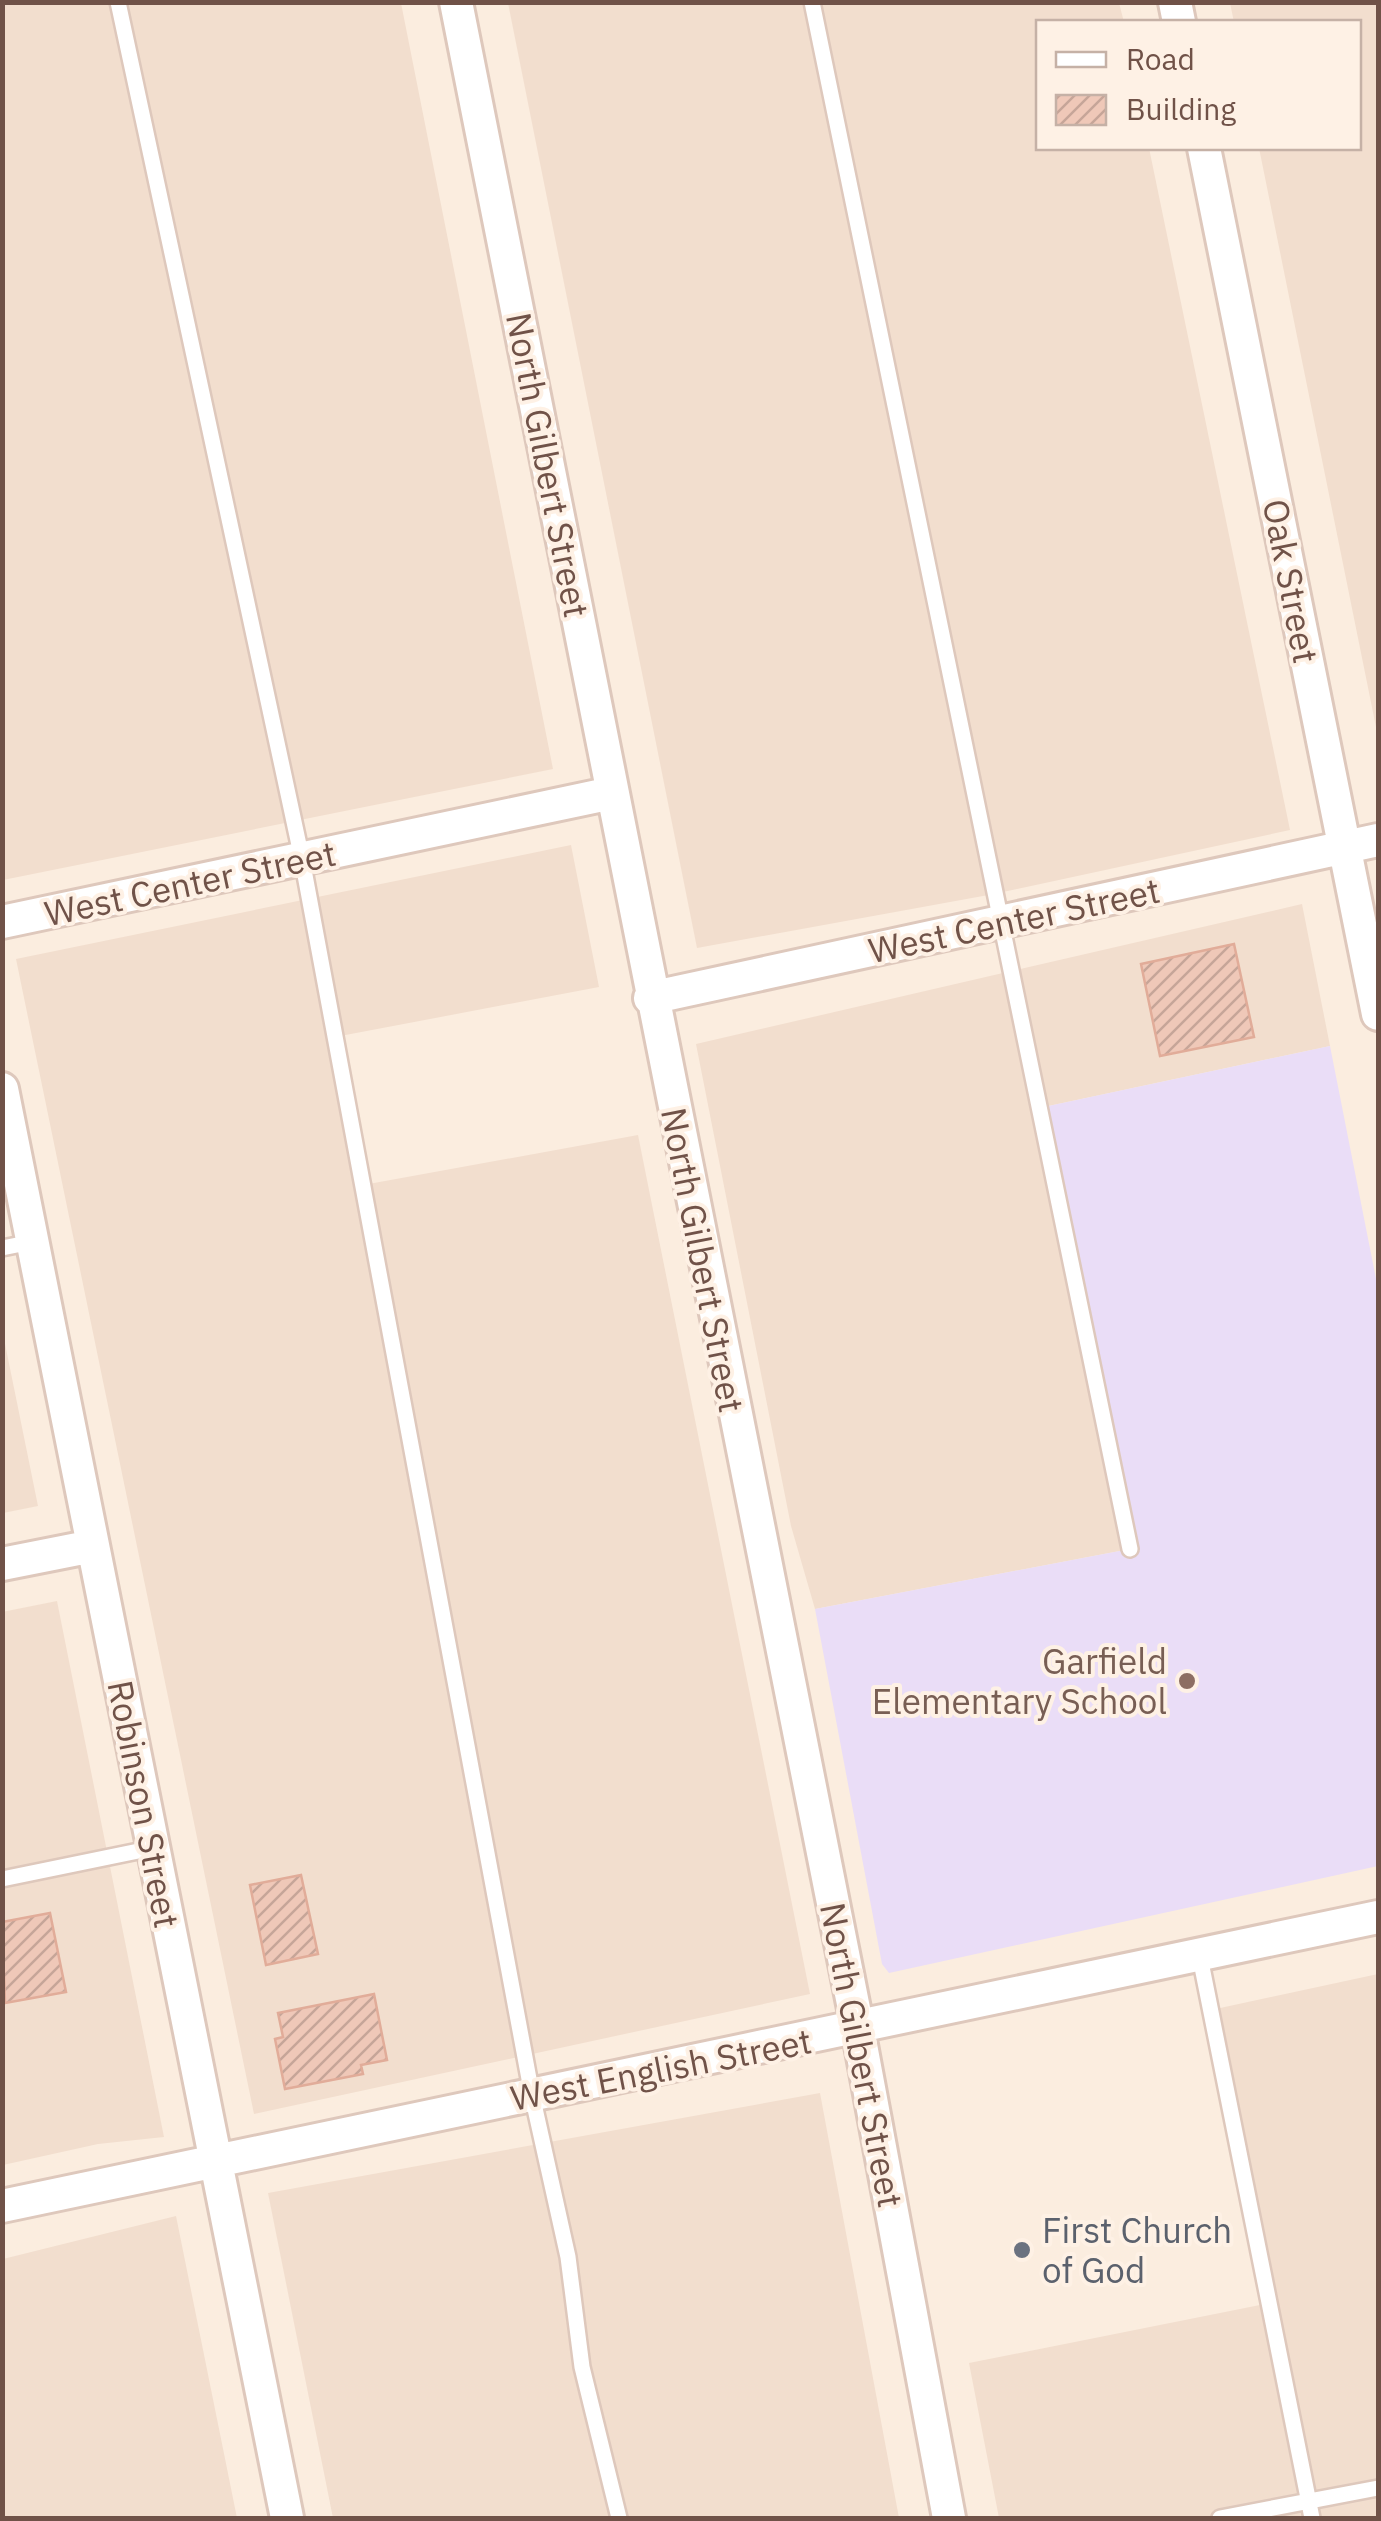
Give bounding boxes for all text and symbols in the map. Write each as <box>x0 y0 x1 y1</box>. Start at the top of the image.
legend <box>1036 20 1361 150</box>
text: Road <box>1126 39 1195 78</box>
text: Building <box>1126 89 1236 128</box>
street label: North Gilbert Street <box>496 309 600 621</box>
street label: Oak Street <box>1253 495 1329 667</box>
street label: West Center Street <box>40 830 340 936</box>
street label: West Center Street <box>864 867 1164 973</box>
street label: North Gilbert Street <box>651 1104 755 1416</box>
place label: Garfield Elementary School <box>872 1638 1167 1724</box>
marker: Garfield Elementary School <box>1176 1670 1198 1692</box>
street label: Robinson Street <box>97 1676 191 1932</box>
street label: North Gilbert Street <box>810 1899 914 2211</box>
street label: West English Street <box>507 2017 815 2121</box>
place label: First Church of God <box>1042 2207 1232 2293</box>
marker: First Church of God <box>1011 2239 1033 2261</box>

